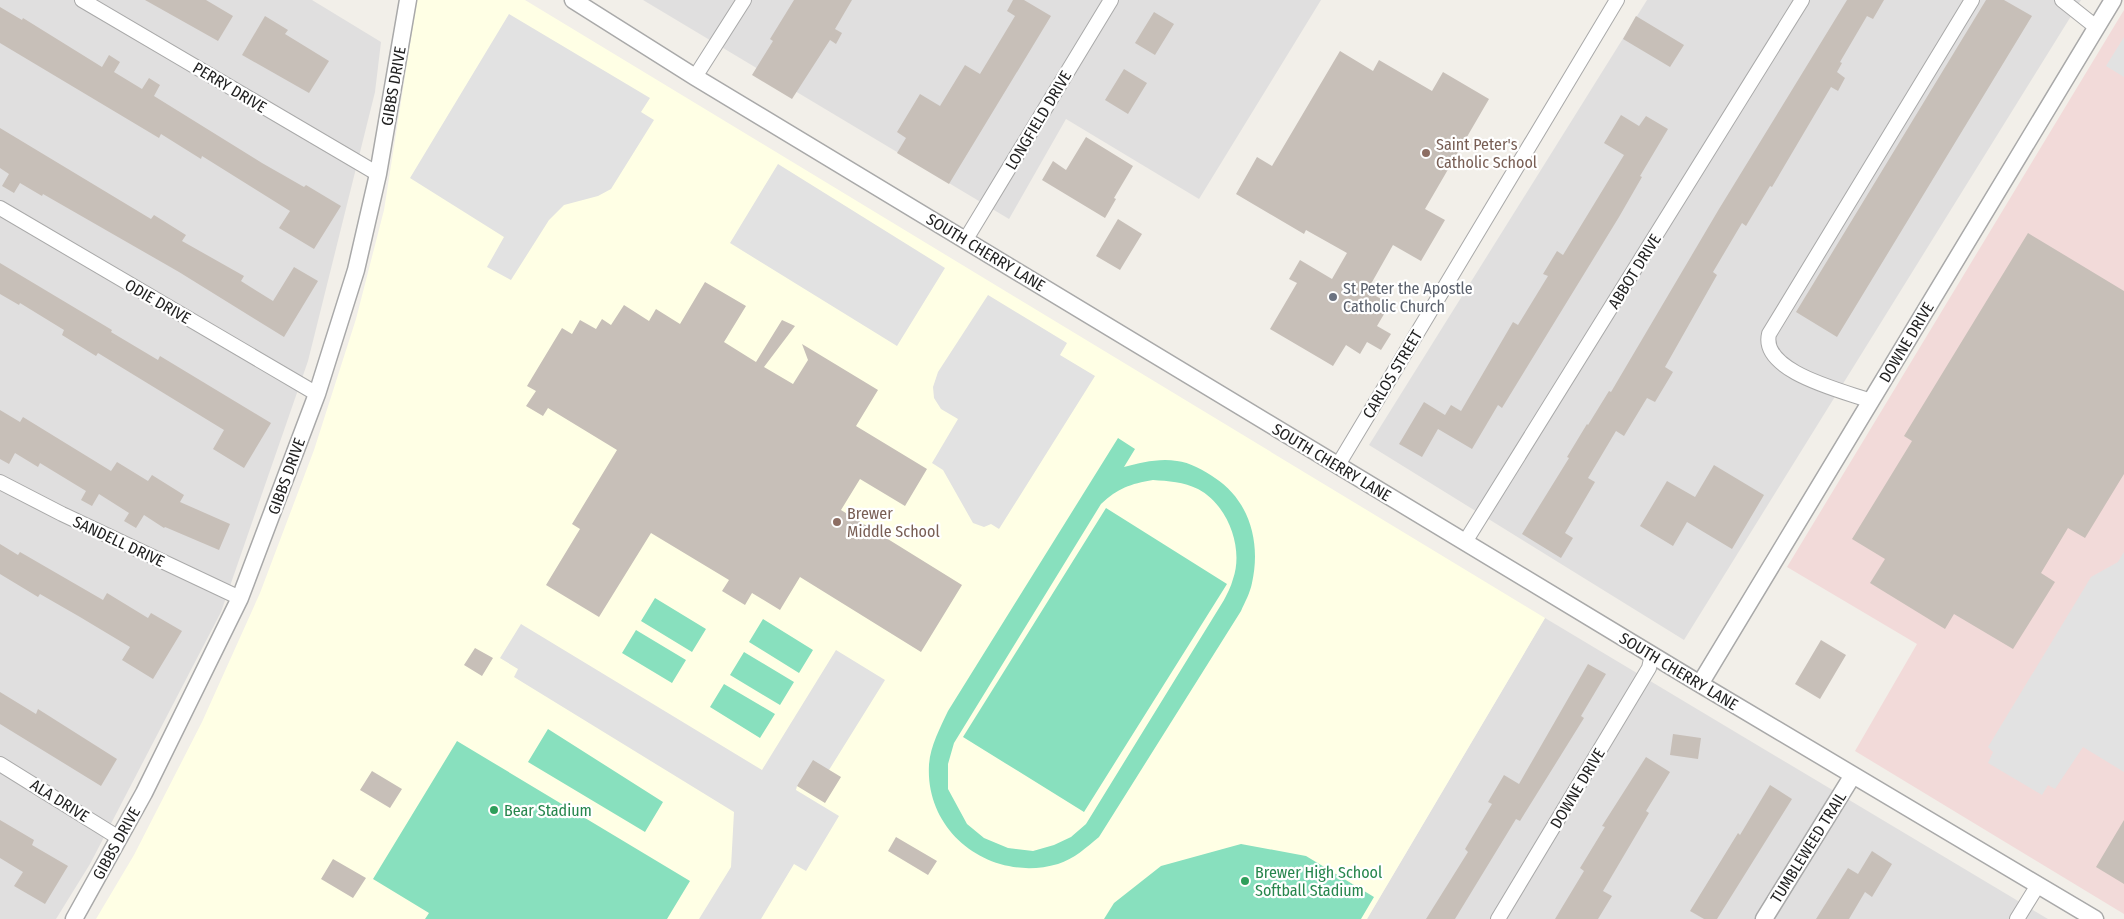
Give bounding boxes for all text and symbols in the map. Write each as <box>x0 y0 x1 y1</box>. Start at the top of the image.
street label: GIBBS DRIVE <box>377 45 410 127</box>
street label: PERRY DRIVE <box>189 58 270 117</box>
street label: LONGFIELD DRIVE <box>1001 67 1075 173</box>
place label: Saint Peter's Catholic School <box>1436 135 1537 172</box>
marker: Saint Peter's Catholic School <box>1420 147 1432 159</box>
street label: SOUTH CHERRY LANE <box>923 210 1049 295</box>
street label: ABBOT DRIVE <box>1604 230 1665 312</box>
street label: ODIE DRIVE <box>122 275 194 328</box>
place label: St Peter the Apostle Catholic Church <box>1343 279 1473 316</box>
marker: St Peter the Apostle Catholic Church <box>1327 291 1339 303</box>
street label: DOWNE DRIVE <box>1875 299 1938 386</box>
street label: CARLOS STREET <box>1359 326 1426 422</box>
street label: SOUTH CHERRY LANE <box>1269 420 1395 505</box>
street label: GIBBS DRIVE <box>264 435 309 517</box>
place label: Brewer Middle School <box>847 504 940 541</box>
street label: SANDELL DRIVE <box>70 512 167 571</box>
marker: Brewer Middle School <box>831 516 843 528</box>
street label: SOUTH CHERRY LANE <box>1616 629 1742 714</box>
street label: DOWNE DRIVE <box>1546 745 1609 832</box>
street label: ALA DRIVE <box>27 775 93 826</box>
street label: TUMBLEWEED TRAIL <box>1767 788 1850 906</box>
place label: Bear Stadium <box>504 801 592 820</box>
street label: GIBBS DRIVE <box>89 804 144 883</box>
marker: Bear Stadium <box>488 804 500 816</box>
place label: Brewer High School Softball Stadium <box>1255 863 1382 900</box>
marker: Brewer High School Softball Stadium <box>1239 875 1251 887</box>

